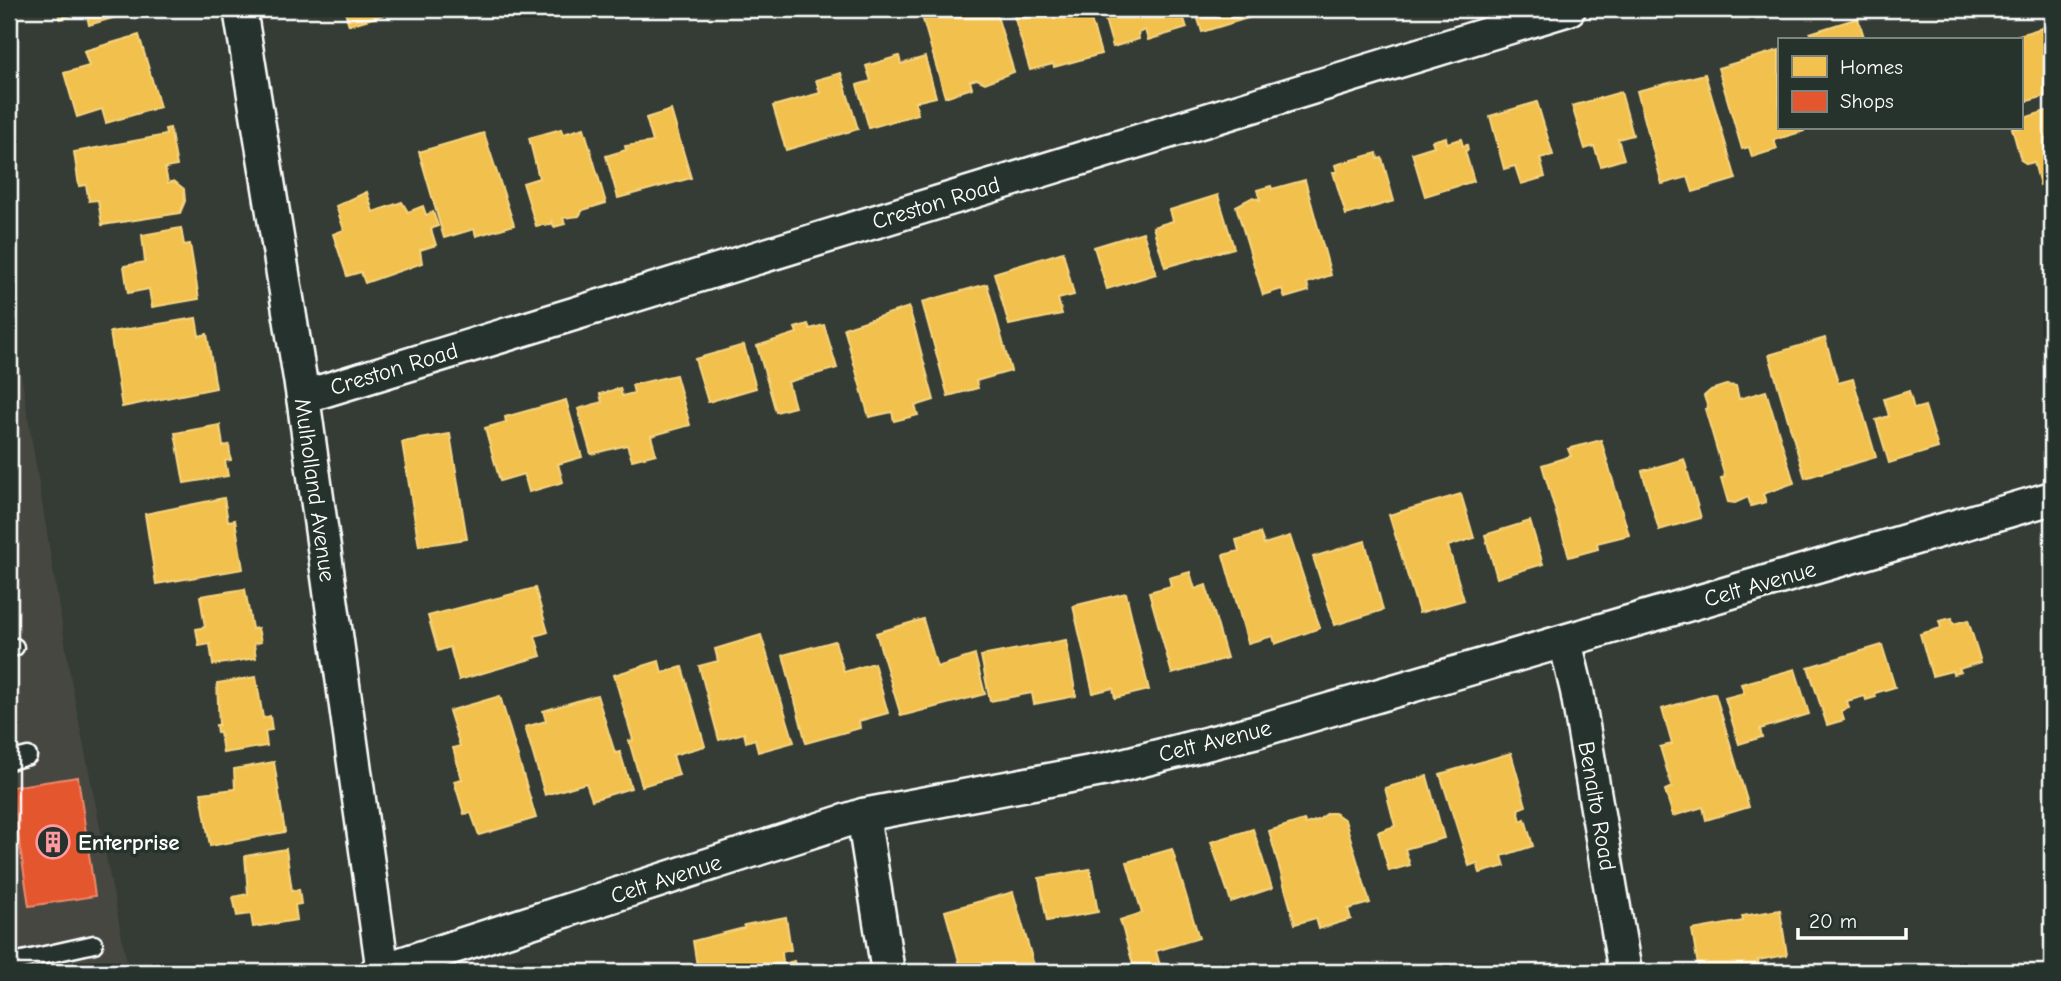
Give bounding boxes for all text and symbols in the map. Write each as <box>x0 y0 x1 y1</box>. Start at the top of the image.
legend <box>1778 38 2022 130</box>
text: Homes <box>1840 55 1903 79</box>
text: Shops <box>1840 89 1894 113</box>
street label: Creston Road <box>869 171 1003 235</box>
street label: Creston Road <box>327 337 461 401</box>
street label: Mulholland Avenue <box>289 396 341 584</box>
street label: Celt Avenue <box>1701 555 1819 613</box>
street label: Celt Avenue <box>1156 714 1274 768</box>
street label: Benalto Road <box>1572 739 1622 873</box>
building icon: Enterprise <box>34 823 72 861</box>
place label: Enterprise <box>78 829 180 856</box>
street label: Celt Avenue <box>607 848 725 910</box>
scale bar <box>1798 897 1907 941</box>
text: 20 m <box>1809 909 1857 933</box>

